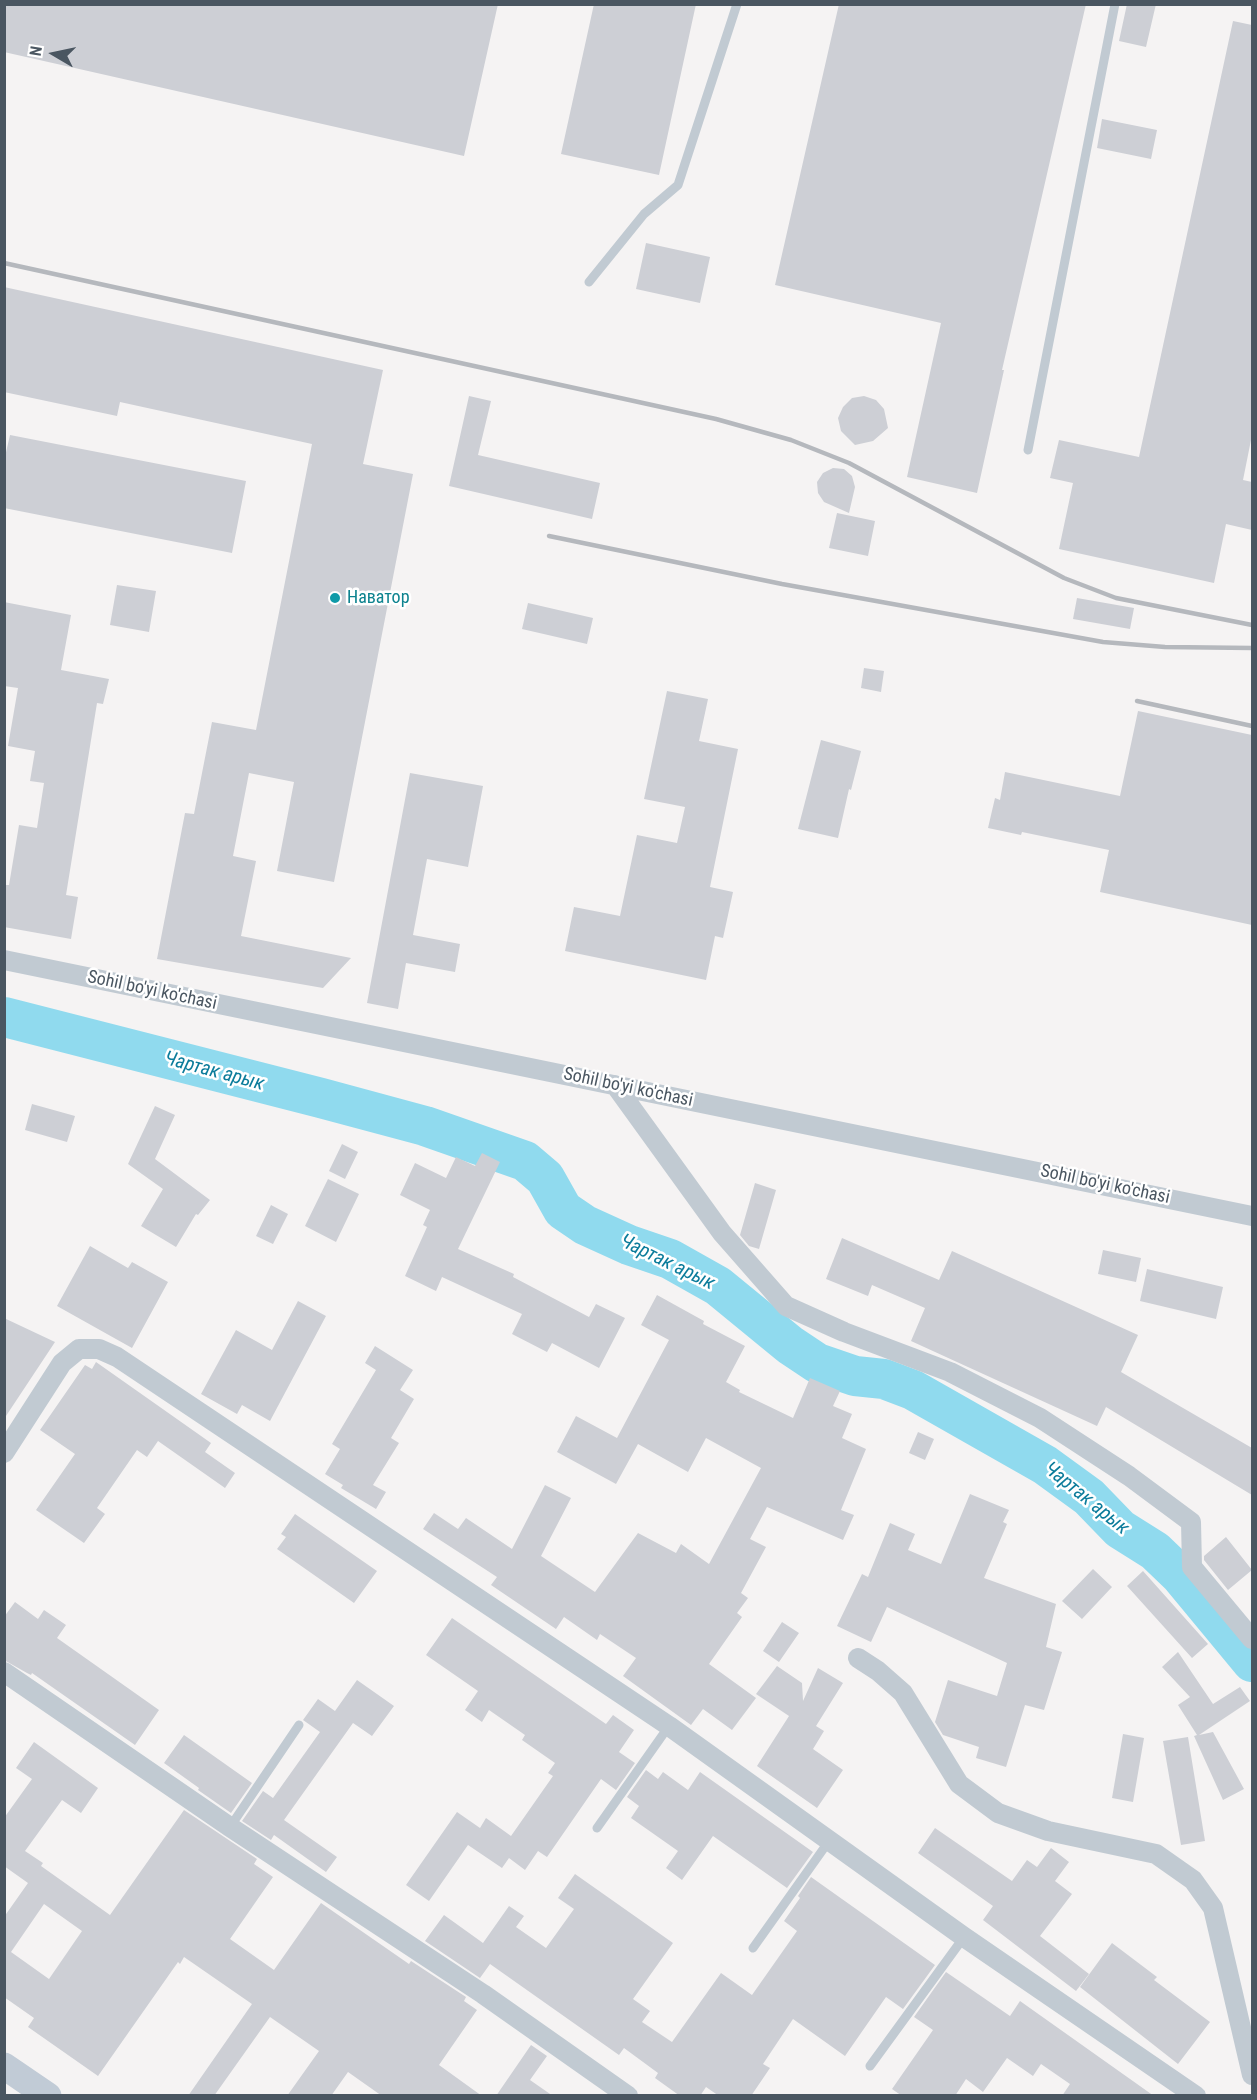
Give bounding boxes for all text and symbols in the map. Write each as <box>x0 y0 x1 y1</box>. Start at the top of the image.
north arrow <box>24 24 84 84</box>
text: N <box>26 45 46 57</box>
place label: Наватор <box>347 587 410 609</box>
marker: Наватор <box>328 591 342 605</box>
street label: Sohil bo'yi ko'chasi <box>85 967 219 1015</box>
water label: Чартак арык <box>161 1047 267 1097</box>
street label: Sohil bo'yi ko'chasi <box>561 1064 695 1112</box>
street label: Sohil bo'yi ko'chasi <box>1038 1161 1172 1209</box>
water label: Чартак арык <box>616 1230 718 1296</box>
water label: Чартак арык <box>1039 1457 1133 1541</box>

